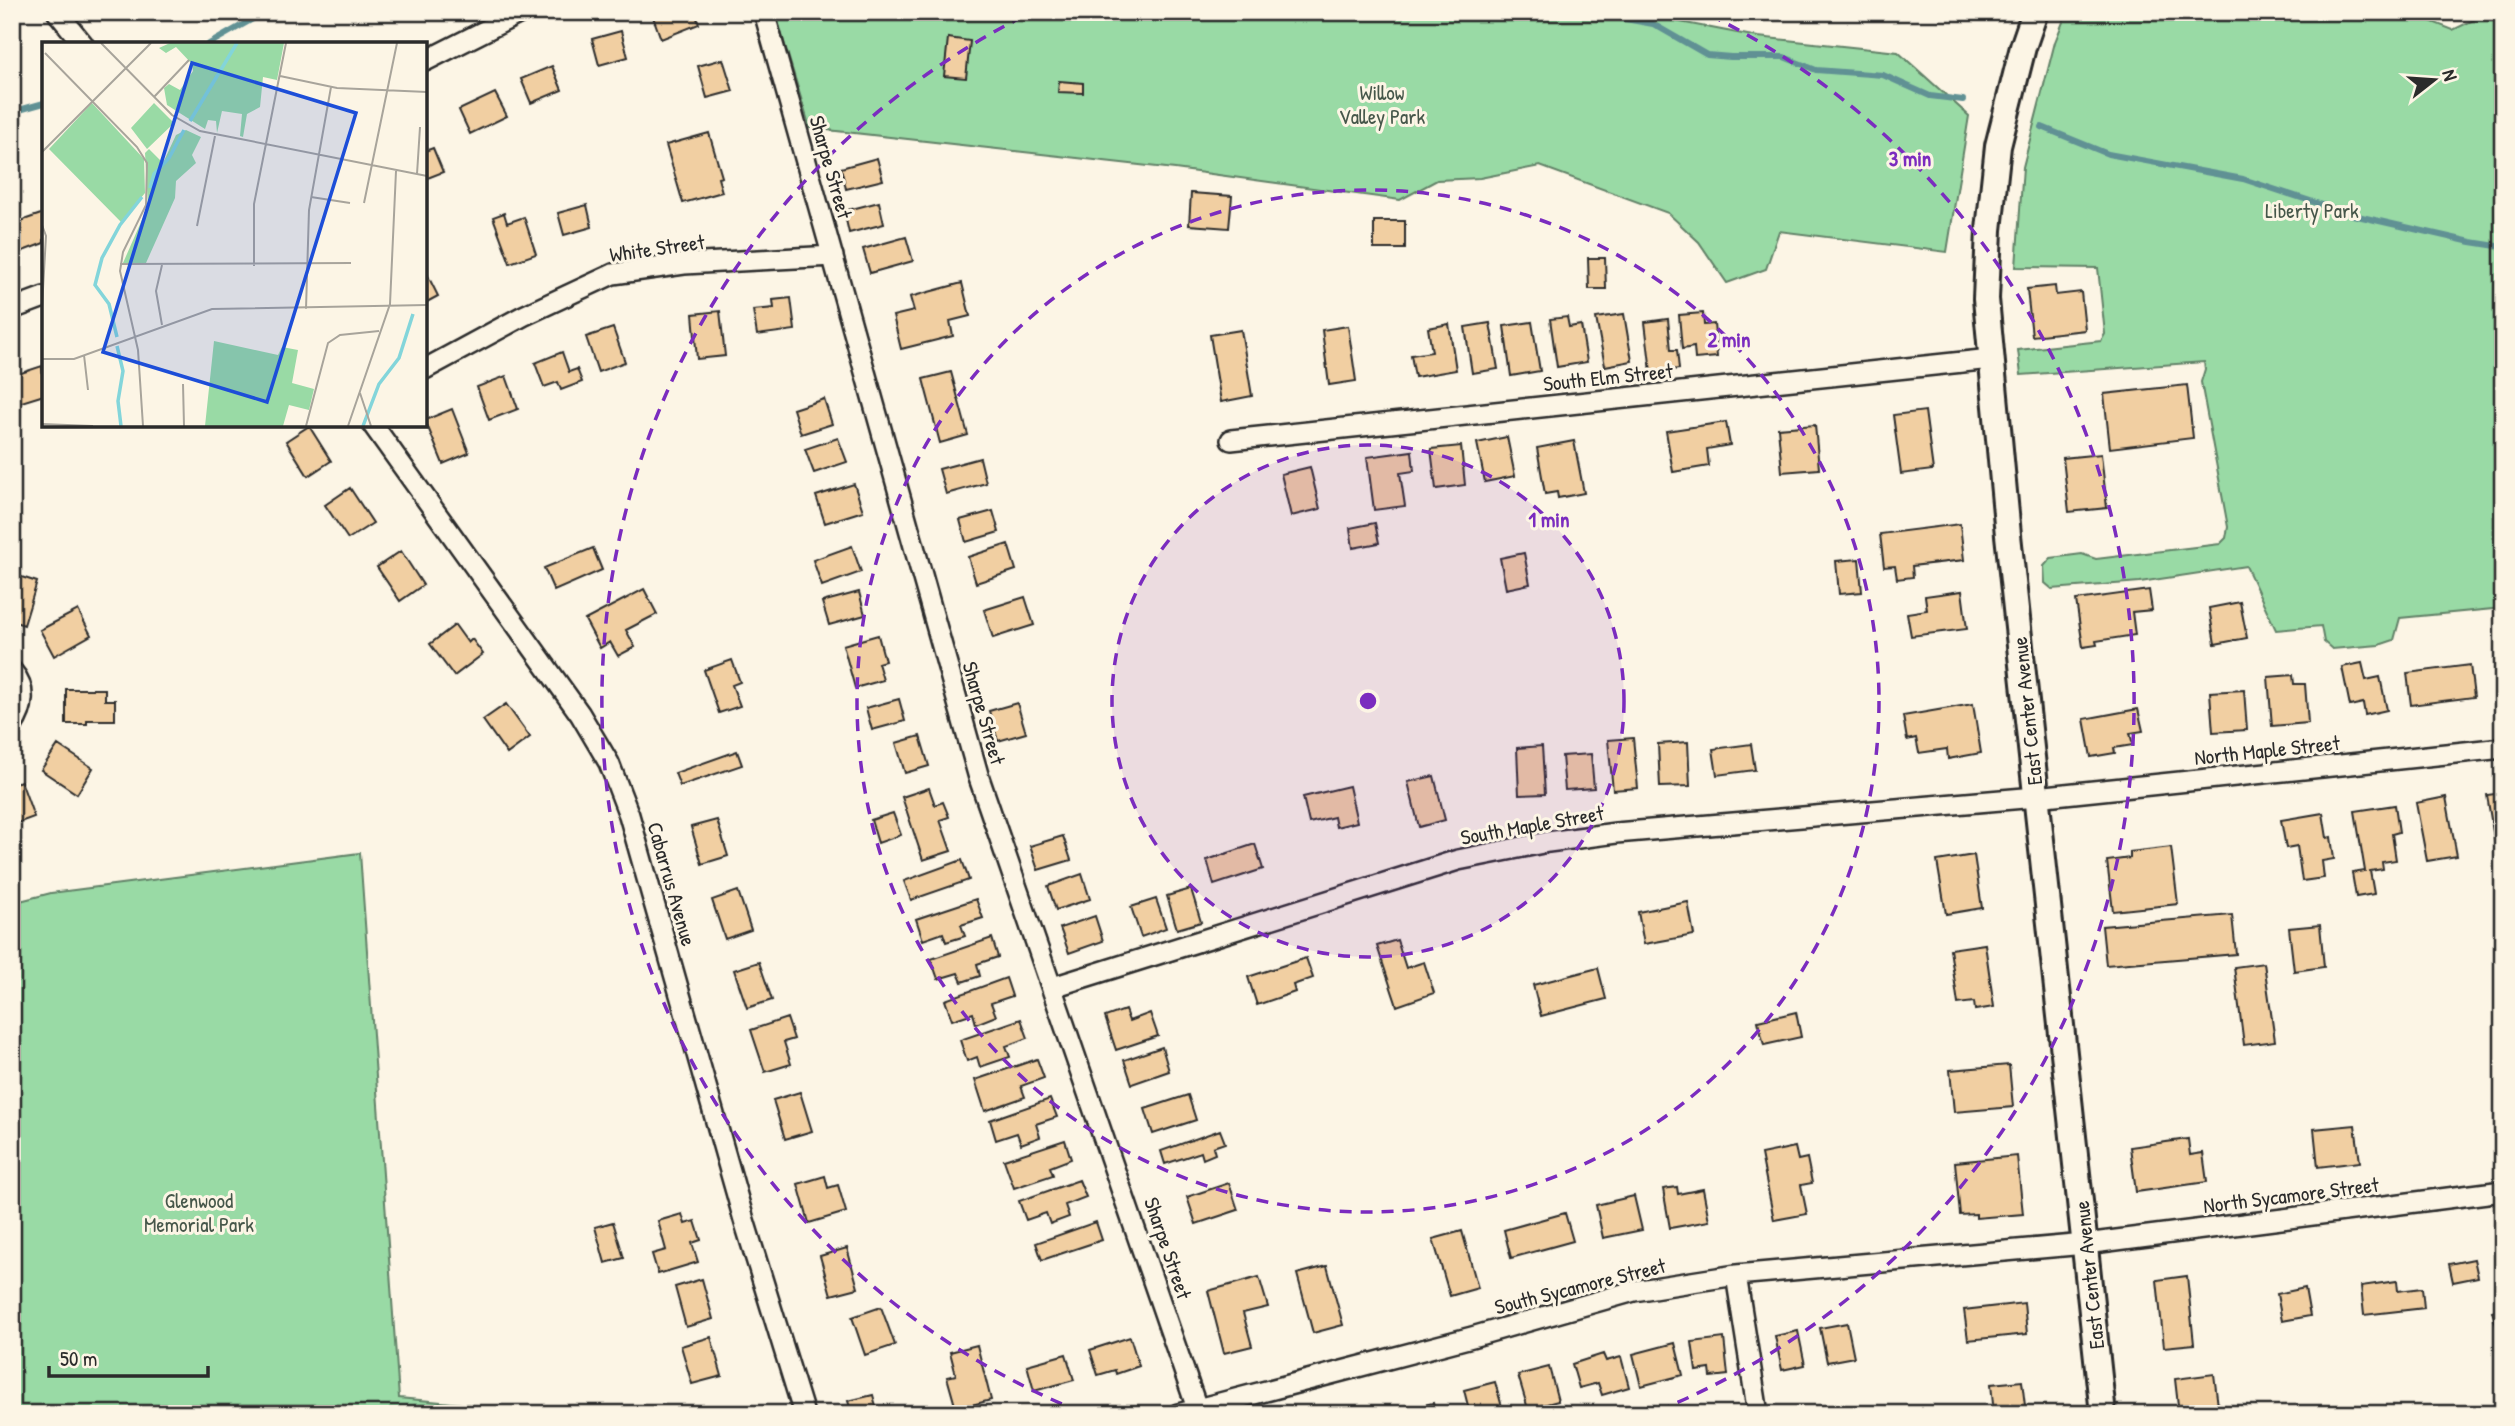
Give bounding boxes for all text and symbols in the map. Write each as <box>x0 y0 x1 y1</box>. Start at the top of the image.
inset map <box>42 42 427 427</box>
north arrow <box>2400 46 2470 116</box>
text: N <box>2436 66 2464 84</box>
park label: Willow Valley Park <box>1339 78 1425 131</box>
street label: Sharpe Street <box>802 112 860 223</box>
text: 3 min <box>1889 144 1931 173</box>
park label: Liberty Park <box>2265 196 2359 225</box>
street label: White Street <box>608 227 707 269</box>
text: 2 min <box>1707 325 1751 354</box>
street label: South Elm Street <box>1542 356 1675 398</box>
text: 1 min <box>1529 505 1569 534</box>
street label: East Center Avenue <box>2005 636 2049 786</box>
street label: Sharpe Street <box>955 658 1013 769</box>
centre of rings <box>1356 689 1380 713</box>
street label: North Maple Street <box>2193 728 2342 772</box>
street label: South Maple Street <box>1458 798 1607 852</box>
street label: Cabarrus Avenue <box>641 819 703 949</box>
street label: North Sycamore Street <box>2202 1170 2381 1220</box>
park label: Glenwood Memorial Park <box>144 1186 254 1239</box>
street label: Sharpe Street <box>1137 1193 1199 1303</box>
street label: East Center Avenue <box>2067 1200 2111 1350</box>
street label: South Sycamore Street <box>1492 1251 1669 1321</box>
scale bar <box>49 1335 208 1379</box>
text: 50 m <box>60 1344 97 1373</box>

